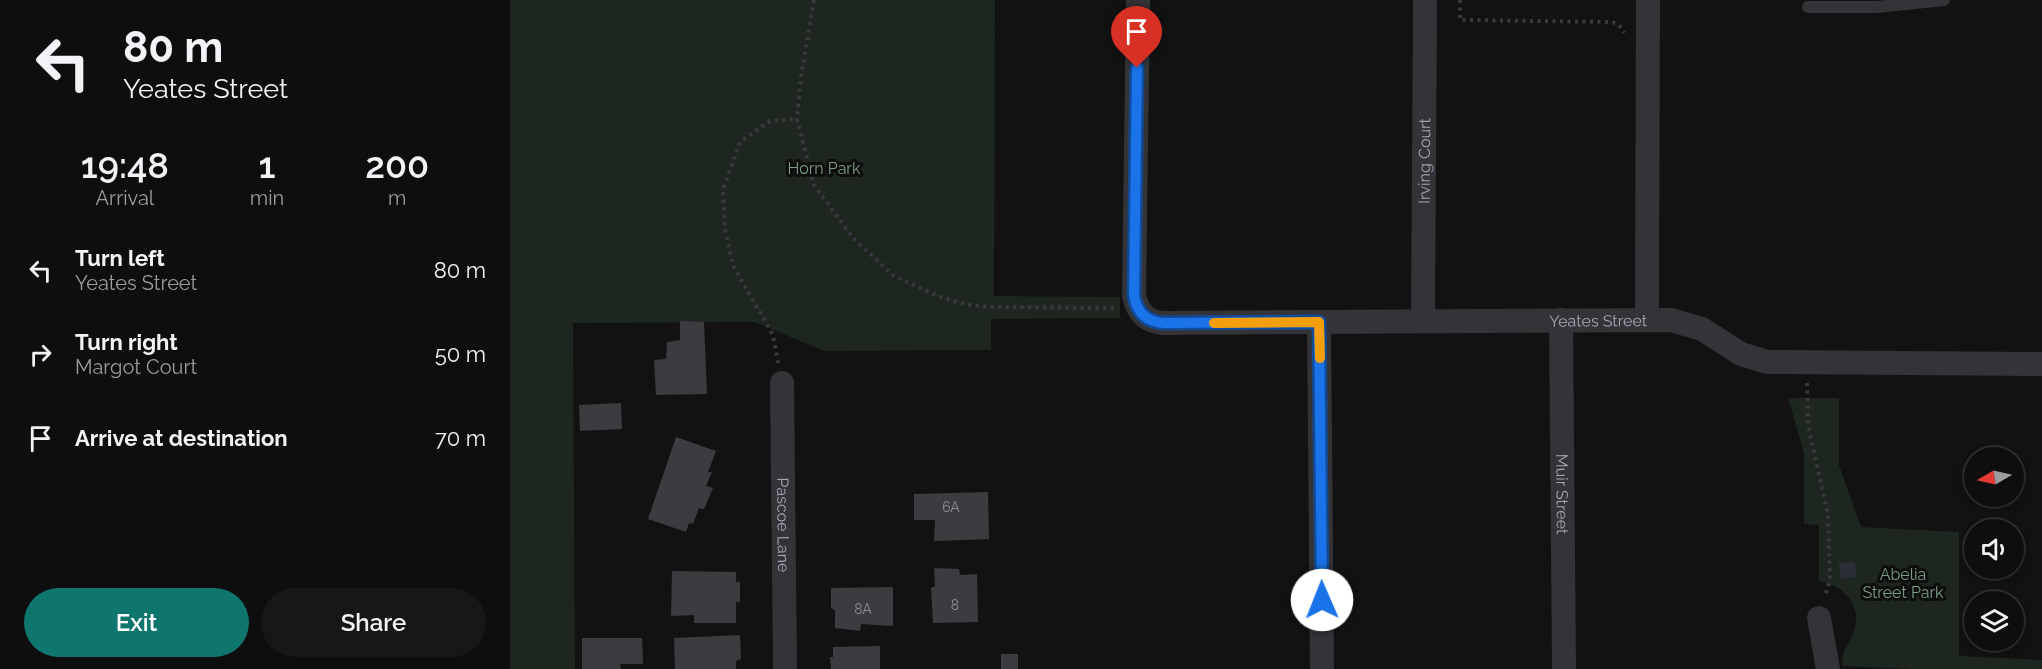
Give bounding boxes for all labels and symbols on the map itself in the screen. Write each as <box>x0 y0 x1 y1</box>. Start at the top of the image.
pin <box>1111 6 1162 68</box>
street label: Irving Court <box>1414 117 1434 204</box>
park label: Horn Park <box>788 159 861 178</box>
street label: Yeates Street <box>1549 311 1648 330</box>
north arrow <box>1964 447 2024 507</box>
street label: Muir Street <box>1553 453 1572 535</box>
street label: Pascoe Lane <box>773 477 793 573</box>
house number: 6A <box>942 499 960 515</box>
park label: Abelia Street Park <box>1862 565 1944 602</box>
position arrow <box>1290 568 1354 632</box>
house number: 8 <box>951 597 959 613</box>
house number: 8A <box>854 601 872 617</box>

